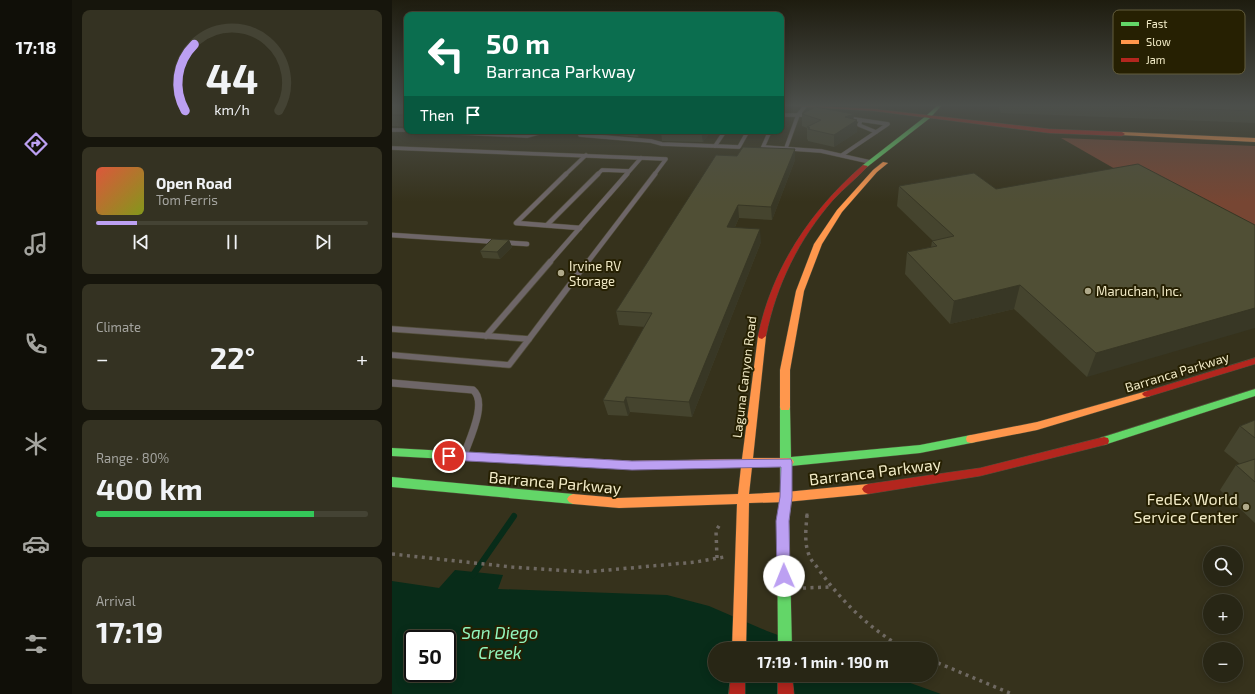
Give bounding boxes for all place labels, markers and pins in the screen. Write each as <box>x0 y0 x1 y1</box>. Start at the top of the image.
place label: Irvine RV Storage <box>569 258 621 289</box>
marker: Irvine RV Storage <box>556 268 566 278</box>
place label: Maruchan, Inc. <box>1096 283 1182 299</box>
marker: Maruchan, Inc. <box>1083 286 1093 296</box>
pin <box>432 439 466 473</box>
place label: FedEx World Service Center <box>1134 489 1239 526</box>
marker: FedEx World Service Center <box>1241 502 1251 512</box>

